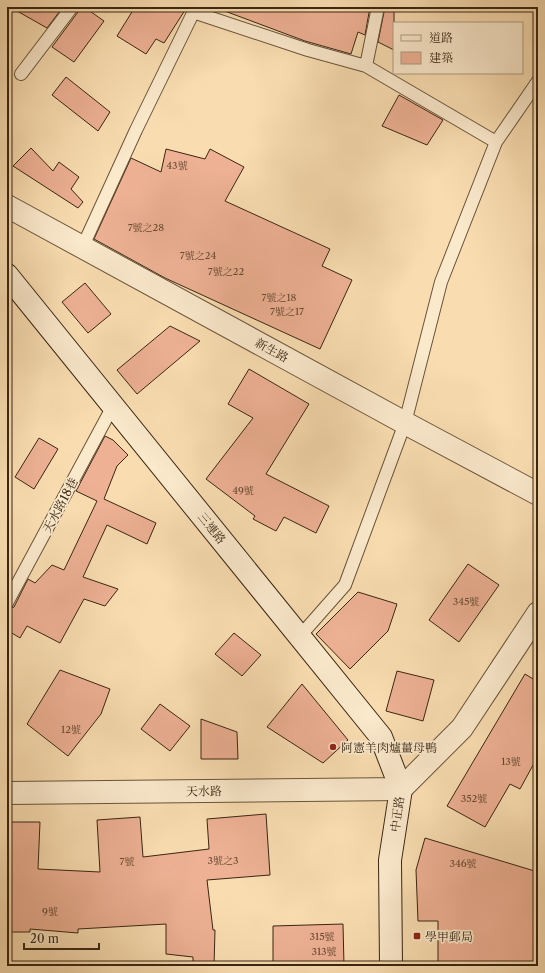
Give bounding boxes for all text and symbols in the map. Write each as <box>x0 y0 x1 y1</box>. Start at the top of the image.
legend <box>393 22 523 74</box>
text: 道路 <box>429 30 453 45</box>
text: 建築 <box>429 50 453 65</box>
house number: 43號 <box>166 159 188 172</box>
house number: 7號之28 <box>128 221 164 234</box>
house number: 7號之24 <box>180 249 216 262</box>
house number: 7號之22 <box>208 265 244 278</box>
house number: 7號之18 <box>261 291 297 304</box>
house number: 7號之17 <box>270 305 304 318</box>
street label: 新生路 <box>253 335 291 365</box>
street label: 天水路18巷 <box>39 475 81 535</box>
house number: 49號 <box>232 484 254 497</box>
street label: 三連路 <box>195 509 229 547</box>
house number: 345號 <box>453 595 479 608</box>
house number: 12號 <box>61 723 81 736</box>
place label: 阿憲羊肉爐薑母鴨 <box>341 740 437 755</box>
marker: 阿憲羊肉爐薑母鴨 <box>328 742 338 752</box>
house number: 13號 <box>501 755 521 768</box>
street label: 天水路 <box>186 783 222 799</box>
house number: 352號 <box>461 792 487 805</box>
street label: 中正路 <box>387 795 407 833</box>
house number: 3號之3 <box>207 854 239 867</box>
house number: 7號 <box>120 855 134 868</box>
house number: 346號 <box>449 857 477 870</box>
house number: 9號 <box>42 905 58 918</box>
scale bar <box>24 925 99 951</box>
place label: 學甲郵局 <box>425 929 473 944</box>
house number: 315號 <box>309 930 335 943</box>
text: 20 m <box>30 931 59 946</box>
marker: 學甲郵局 <box>412 931 422 941</box>
house number: 313號 <box>311 945 337 958</box>

